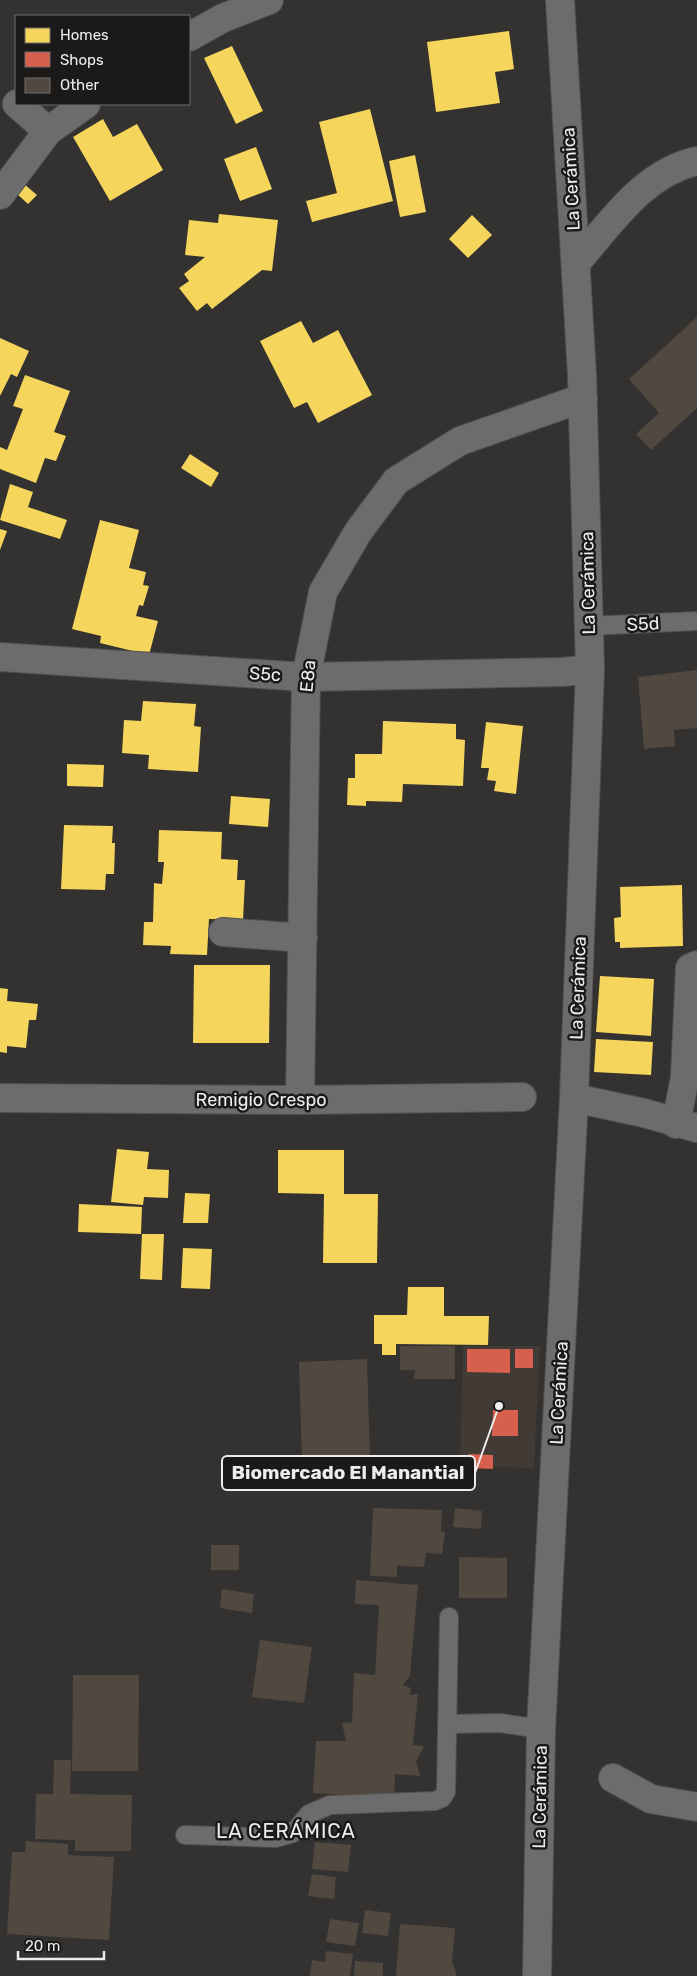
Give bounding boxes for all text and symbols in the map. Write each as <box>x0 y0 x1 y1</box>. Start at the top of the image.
legend <box>15 15 190 105</box>
text: Homes <box>60 26 109 44</box>
text: Shops <box>60 51 104 69</box>
text: Other <box>60 76 100 94</box>
street label: La Cerámica <box>557 127 585 231</box>
street label: La Cerámica <box>576 531 600 635</box>
street label: S5d <box>626 612 660 636</box>
street label: E8a <box>295 659 321 693</box>
street label: S5c <box>248 662 282 686</box>
street label: La Cerámica <box>565 936 591 1040</box>
street label: Remigio Crespo <box>196 1089 326 1111</box>
street label: La Cerámica <box>545 1341 573 1445</box>
callout: Biomercado El Manantial <box>222 1456 475 1490</box>
text: Biomercado El Manantial <box>232 1461 464 1484</box>
street label: La Cerámica <box>528 1745 552 1849</box>
district label: LA CERÁMICA <box>216 1819 356 1843</box>
scale bar <box>18 1928 104 1960</box>
text: 20 m <box>25 1937 60 1955</box>

